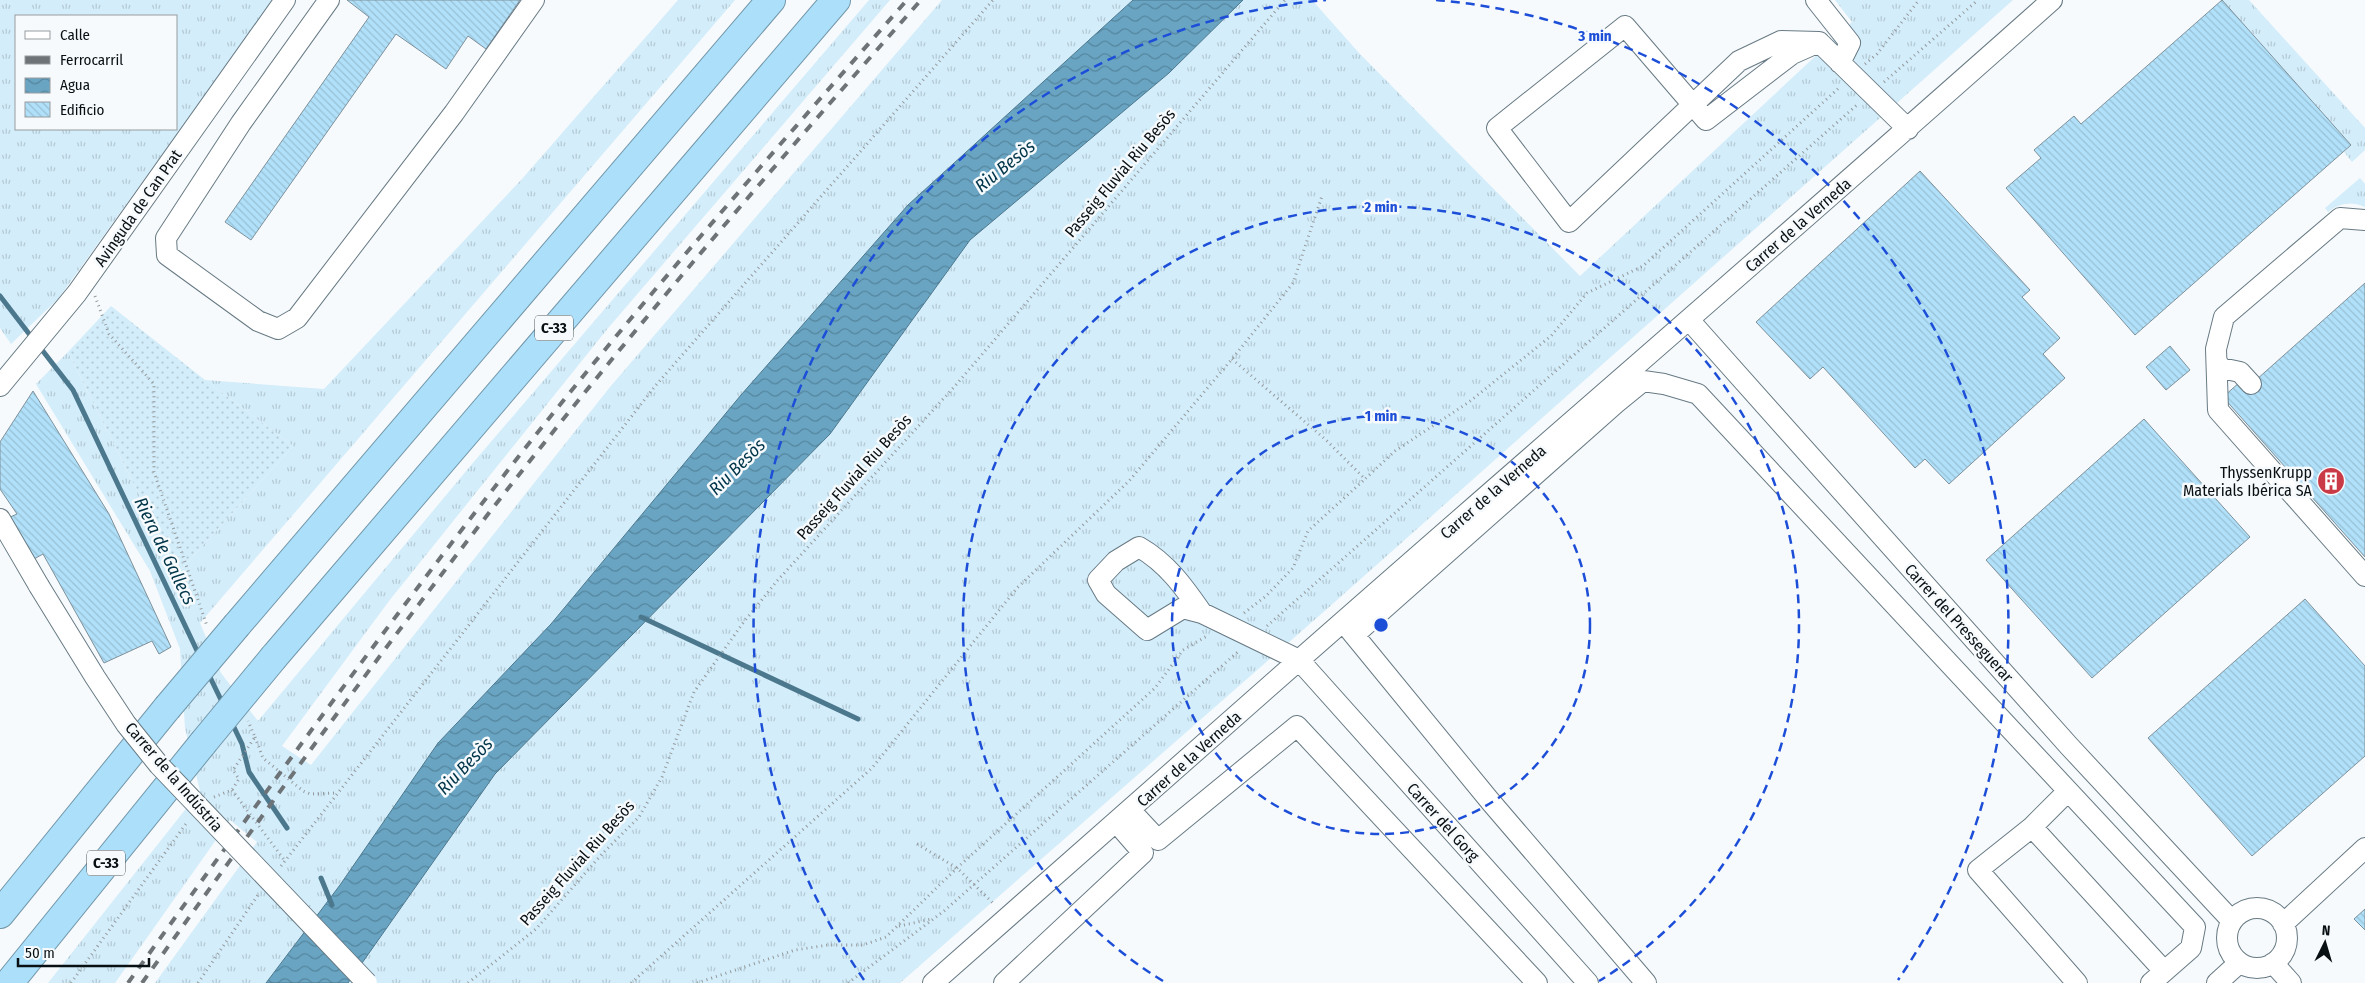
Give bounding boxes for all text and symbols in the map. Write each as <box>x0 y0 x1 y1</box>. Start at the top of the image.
legend <box>15 15 178 130</box>
text: Calle <box>60 26 90 44</box>
text: 3 min <box>1577 27 1612 45</box>
text: Ferrocarril <box>60 51 123 69</box>
text: Agua <box>60 76 90 94</box>
text: Edificio <box>60 101 105 119</box>
street label: Passeig Fluvial Riu Besòs <box>1061 105 1179 241</box>
water label: Riu Besòs <box>971 135 1040 197</box>
street label: Avinguda de Can Prat <box>91 145 186 270</box>
street label: Carrer de la Verneda <box>1741 174 1855 276</box>
text: 2 min <box>1363 198 1398 216</box>
road number: C-33 <box>535 316 573 340</box>
text: 1 min <box>1365 407 1397 425</box>
street label: Passeig Fluvial Riu Besòs <box>793 410 915 543</box>
water label: Riu Besòs <box>704 434 770 500</box>
street label: Carrer de la Verneda <box>1436 441 1550 543</box>
place label: ThyssenKrupp Materials Ibérica SA <box>2183 463 2313 500</box>
building icon: ThyssenKrupp Materials Ibérica SA <box>2316 466 2346 496</box>
water label: Riera de Gallecs <box>129 494 201 609</box>
street label: Carrer del Presseguerar <box>1901 560 2017 686</box>
centre of rings <box>1372 616 1390 634</box>
street label: Carrer de la Verneda <box>1133 707 1245 811</box>
street label: Carrer de la Indústria <box>121 718 227 836</box>
water label: Riu Besòs <box>432 733 498 799</box>
street label: Carrer del Gorg <box>1403 779 1483 865</box>
street label: Passeig Fluvial Riu Besòs <box>516 796 638 929</box>
road number: C-33 <box>87 850 125 876</box>
north arrow <box>2300 918 2350 968</box>
text: N <box>2321 922 2331 939</box>
scale bar <box>18 936 149 968</box>
text: 50 m <box>25 944 55 962</box>

